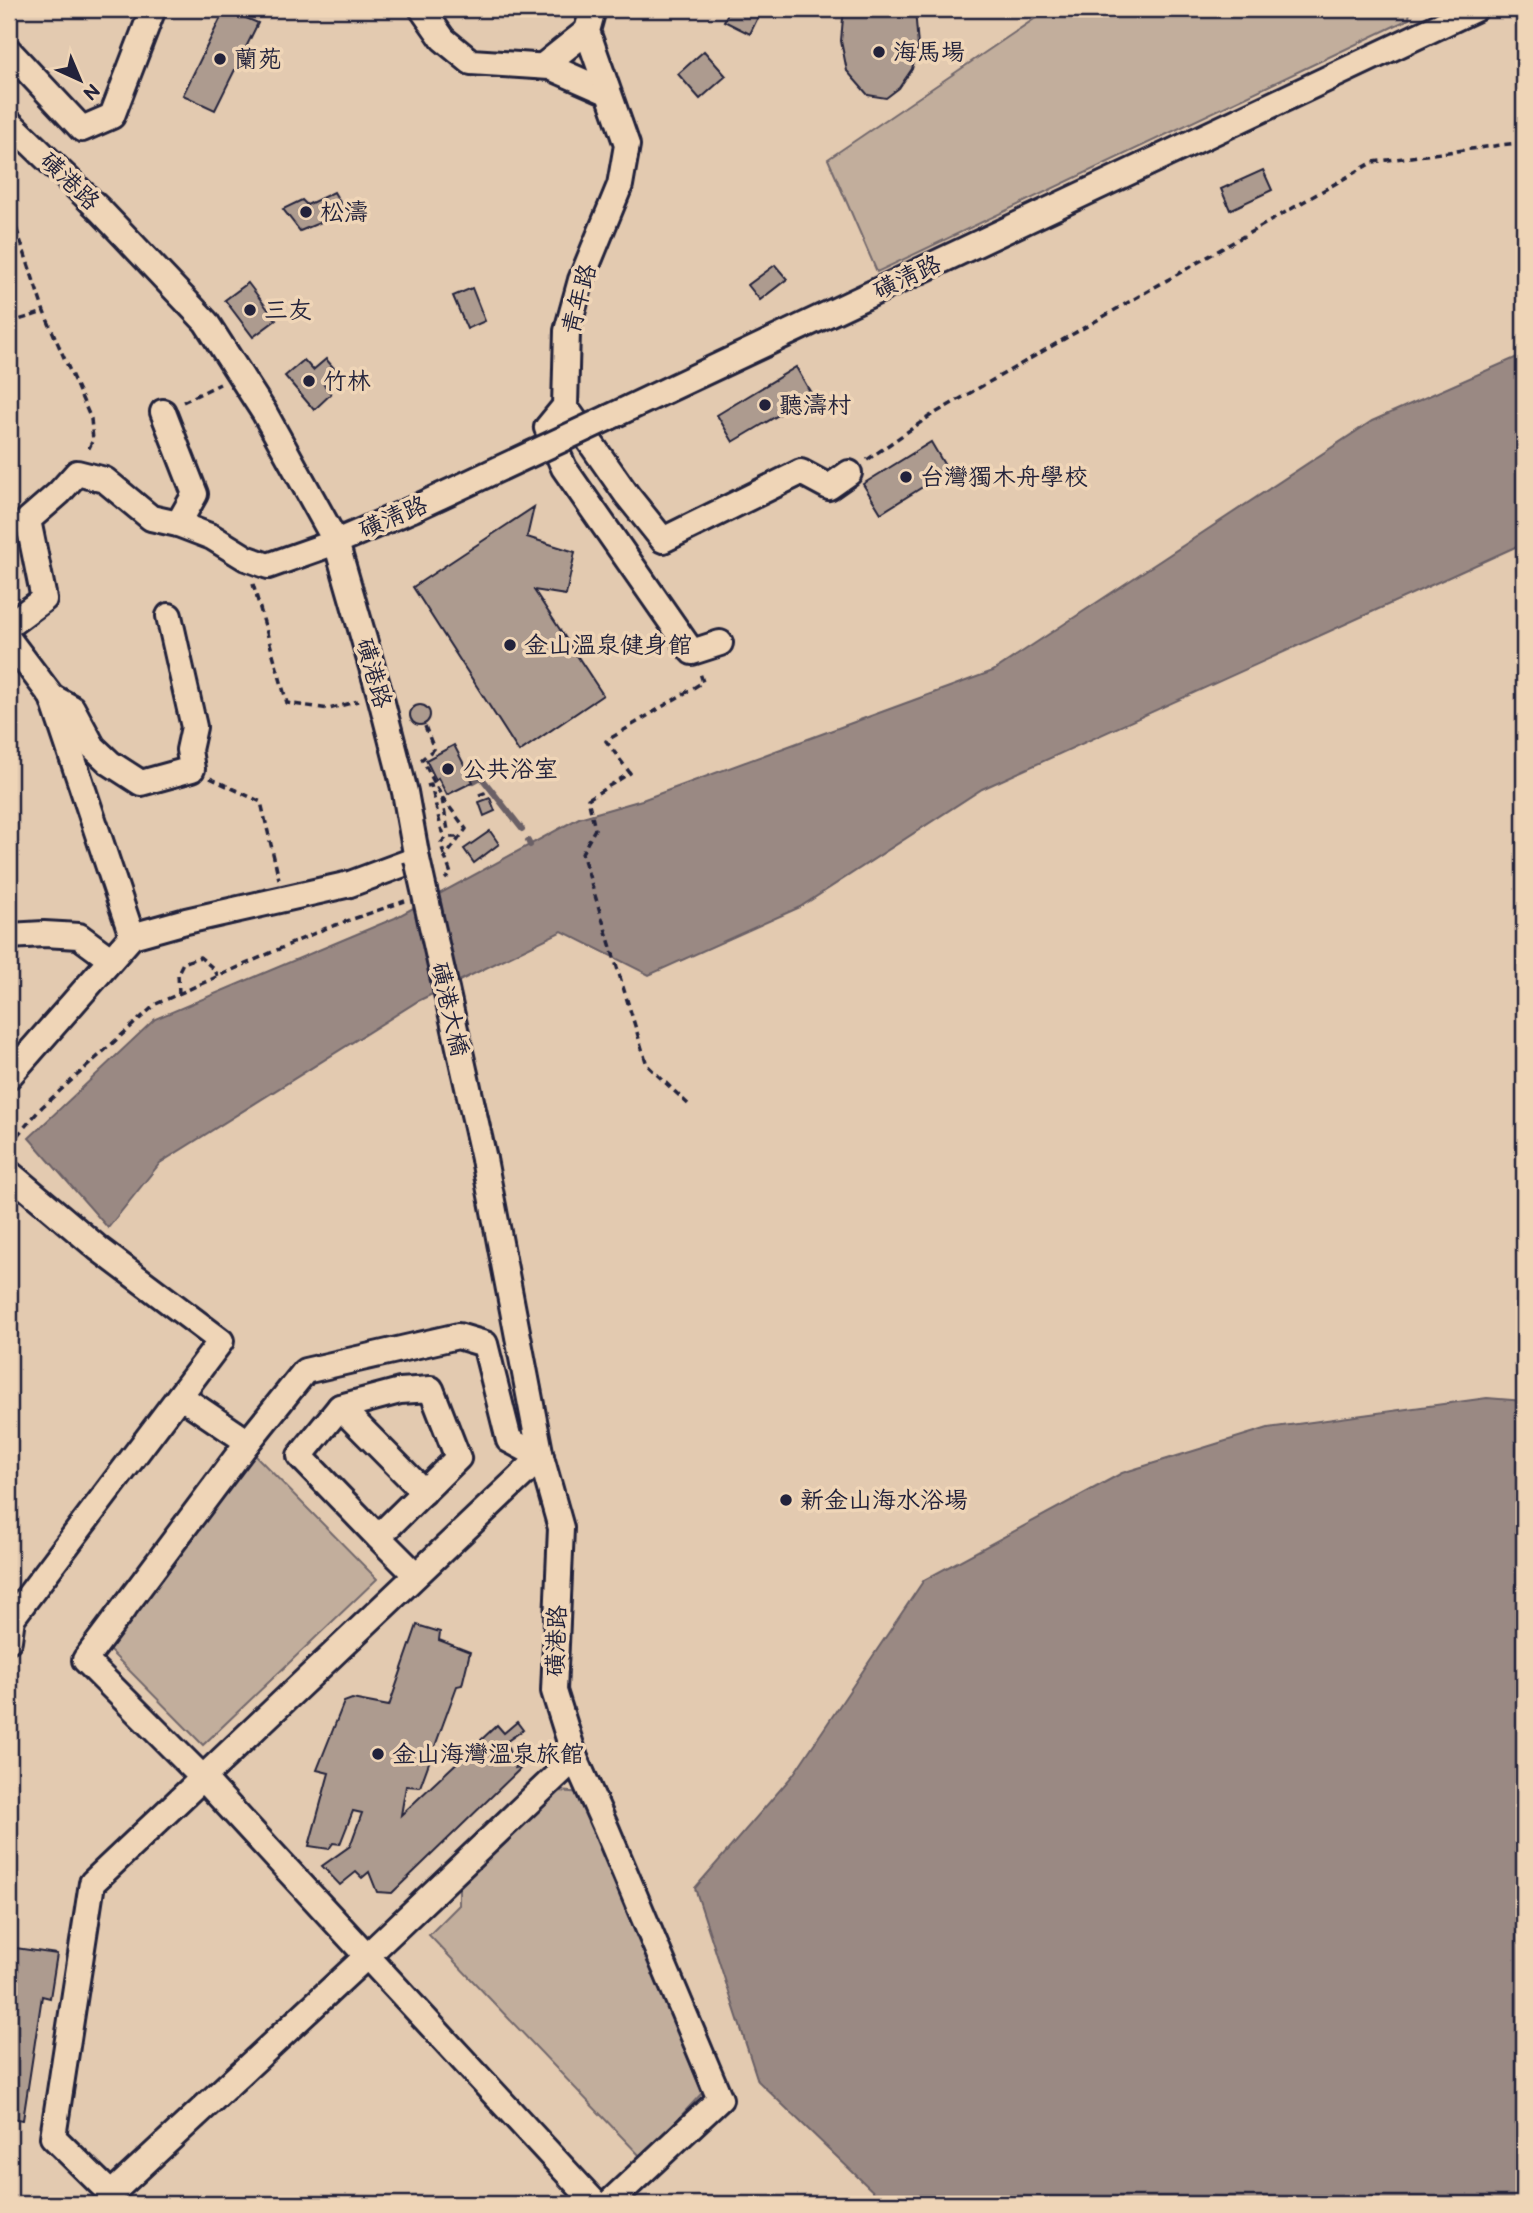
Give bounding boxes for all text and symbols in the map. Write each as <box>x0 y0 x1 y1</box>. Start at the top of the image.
place label: 海馬場 <box>893 38 965 67</box>
marker: 海馬場 <box>871 44 887 60</box>
place label: 蘭苑 <box>234 45 282 74</box>
north arrow <box>46 46 116 116</box>
marker: 蘭苑 <box>212 51 228 67</box>
text: N <box>78 78 104 104</box>
street label: 磺港路 <box>34 146 106 217</box>
place label: 松濤 <box>320 198 368 227</box>
marker: 松濤 <box>298 204 314 220</box>
street label: 磺清路 <box>868 249 946 306</box>
street label: 青年路 <box>556 261 603 338</box>
place label: 三友 <box>264 296 312 325</box>
marker: 三友 <box>242 302 258 318</box>
place label: 竹林 <box>323 367 371 396</box>
marker: 竹林 <box>301 373 317 389</box>
place label: 聽濤村 <box>779 391 851 420</box>
marker: 聽濤村 <box>757 397 773 413</box>
place label: 台灣獨木舟學校 <box>920 463 1088 492</box>
marker: 台灣獨木舟學校 <box>898 469 914 485</box>
street label: 磺清路 <box>354 490 432 545</box>
place label: 金山溫泉健身館 <box>524 631 692 660</box>
street label: 磺港路 <box>350 635 397 712</box>
marker: 金山溫泉健身館 <box>502 637 518 653</box>
place label: 公共浴室 <box>462 755 558 784</box>
marker: 公共浴室 <box>440 761 456 777</box>
street label: 磺港大橋 <box>425 959 474 1059</box>
place label: 新金山海水浴場 <box>800 1486 968 1515</box>
marker: 新金山海水浴場 <box>778 1492 794 1508</box>
street label: 磺港路 <box>541 1605 572 1678</box>
place label: 金山海灣溫泉旅館 <box>392 1740 584 1769</box>
marker: 金山海灣溫泉旅館 <box>370 1746 386 1762</box>

